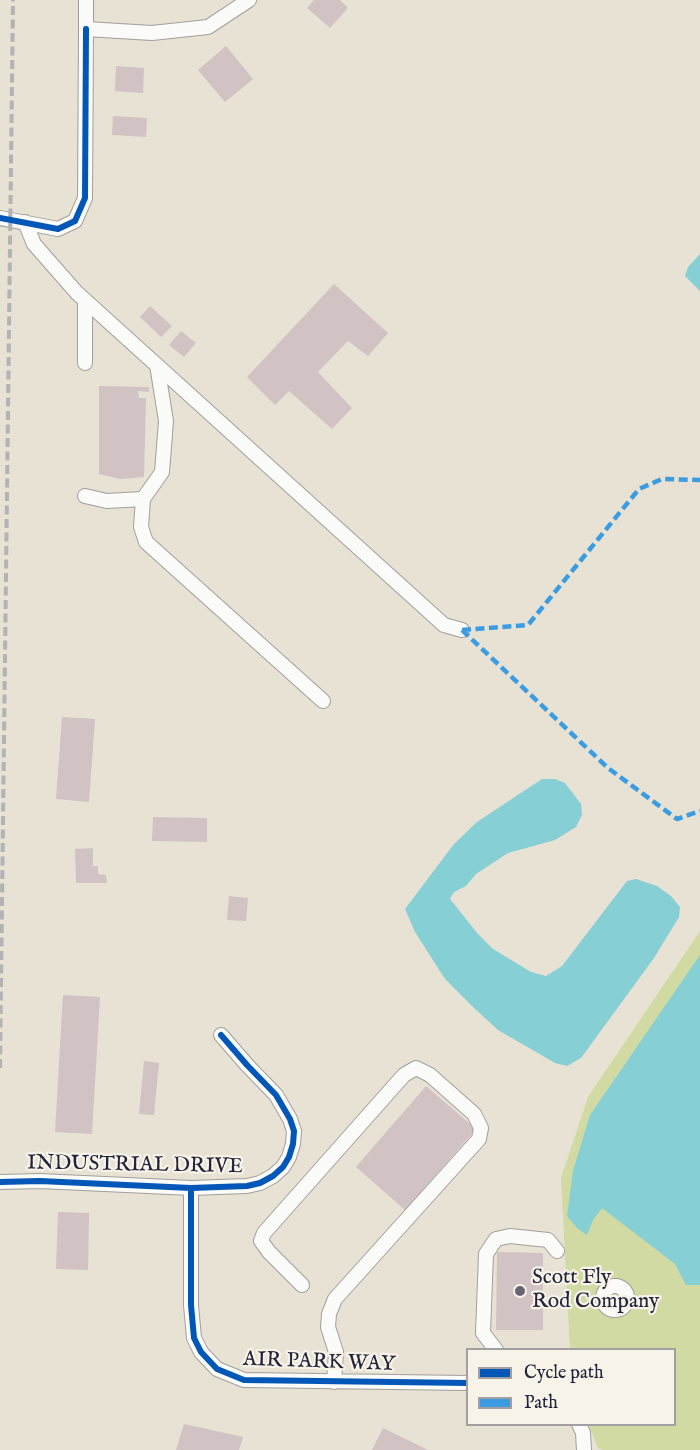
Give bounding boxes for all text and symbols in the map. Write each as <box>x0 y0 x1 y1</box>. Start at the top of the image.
street label: INDUSTRIAL DRIVE <box>27 1152 243 1180</box>
place label: Scott Fly Rod Company <box>532 1266 659 1316</box>
marker: Scott Fly Rod Company <box>513 1284 527 1298</box>
street label: AIR PARK WAY <box>242 1348 396 1378</box>
legend <box>466 1348 676 1426</box>
text: Cycle path <box>524 1362 604 1385</box>
text: Path <box>524 1392 558 1415</box>

